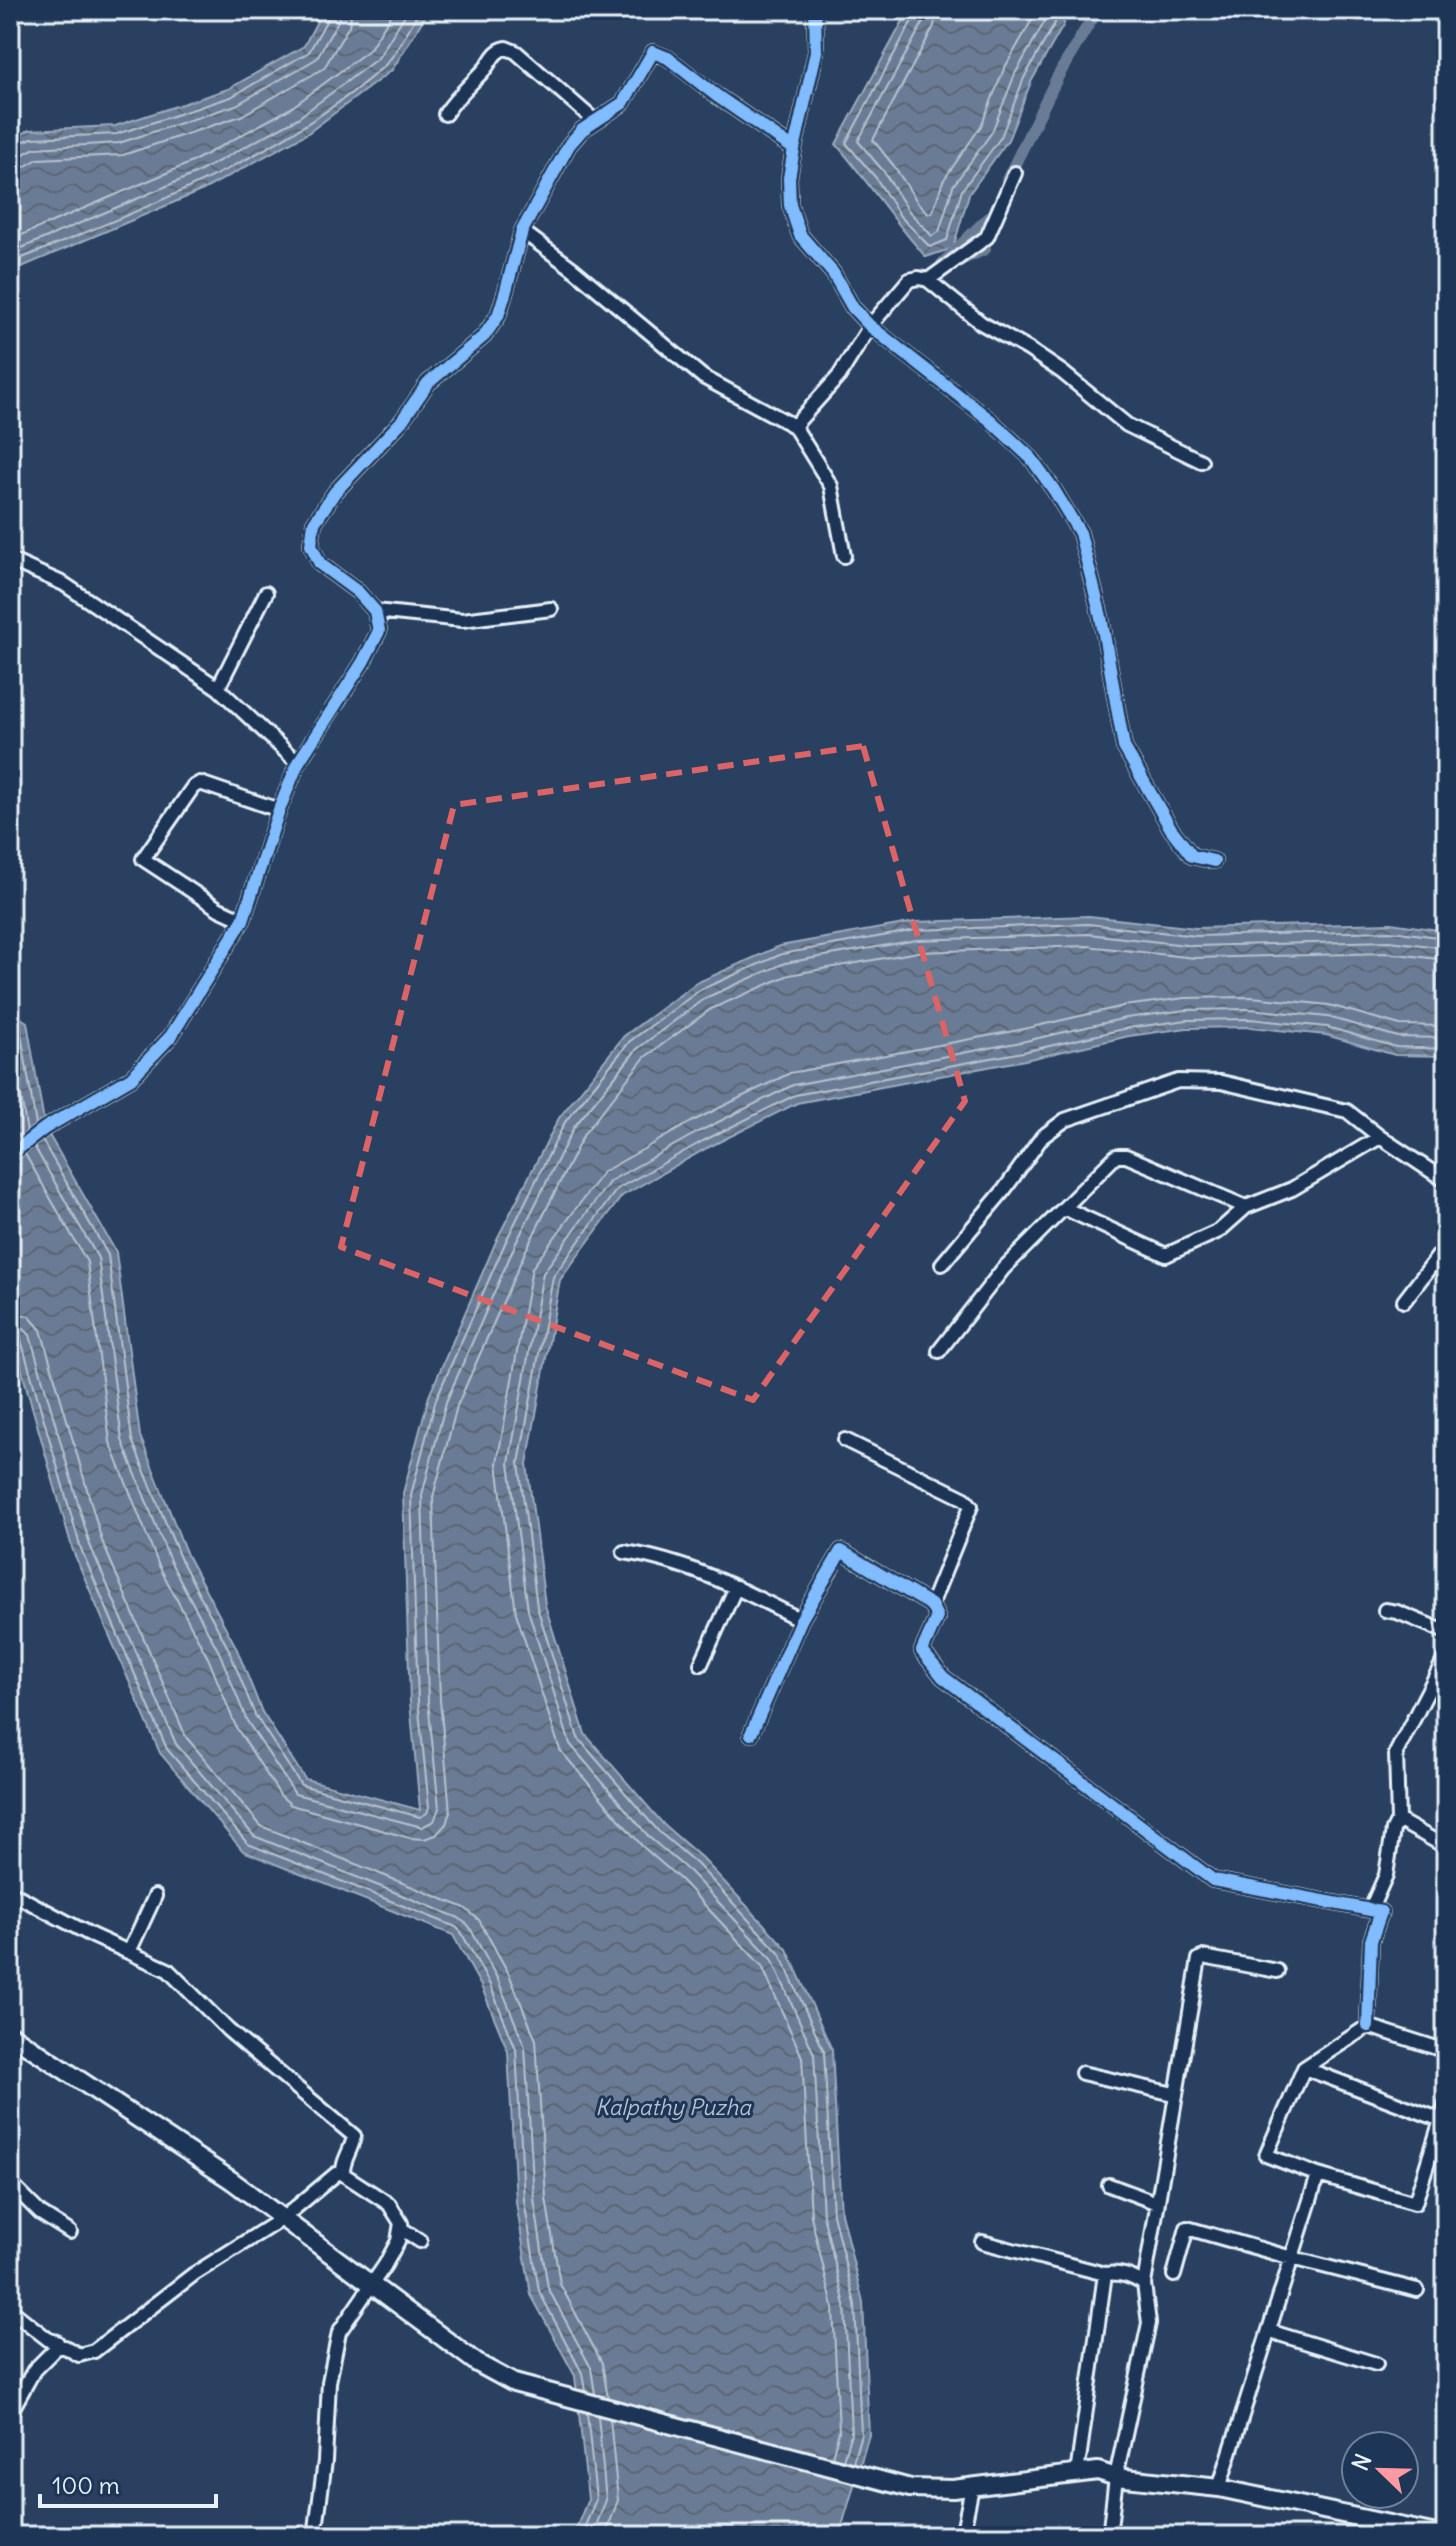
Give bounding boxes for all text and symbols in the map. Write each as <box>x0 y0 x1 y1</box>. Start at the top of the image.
water label: Kalpathy Puzha <box>595 2093 752 2121</box>
north arrow <box>1340 2430 1420 2510</box>
text: N <box>1346 2450 1377 2475</box>
scale bar <box>40 2458 216 2508</box>
text: 100 m <box>52 2470 120 2500</box>

